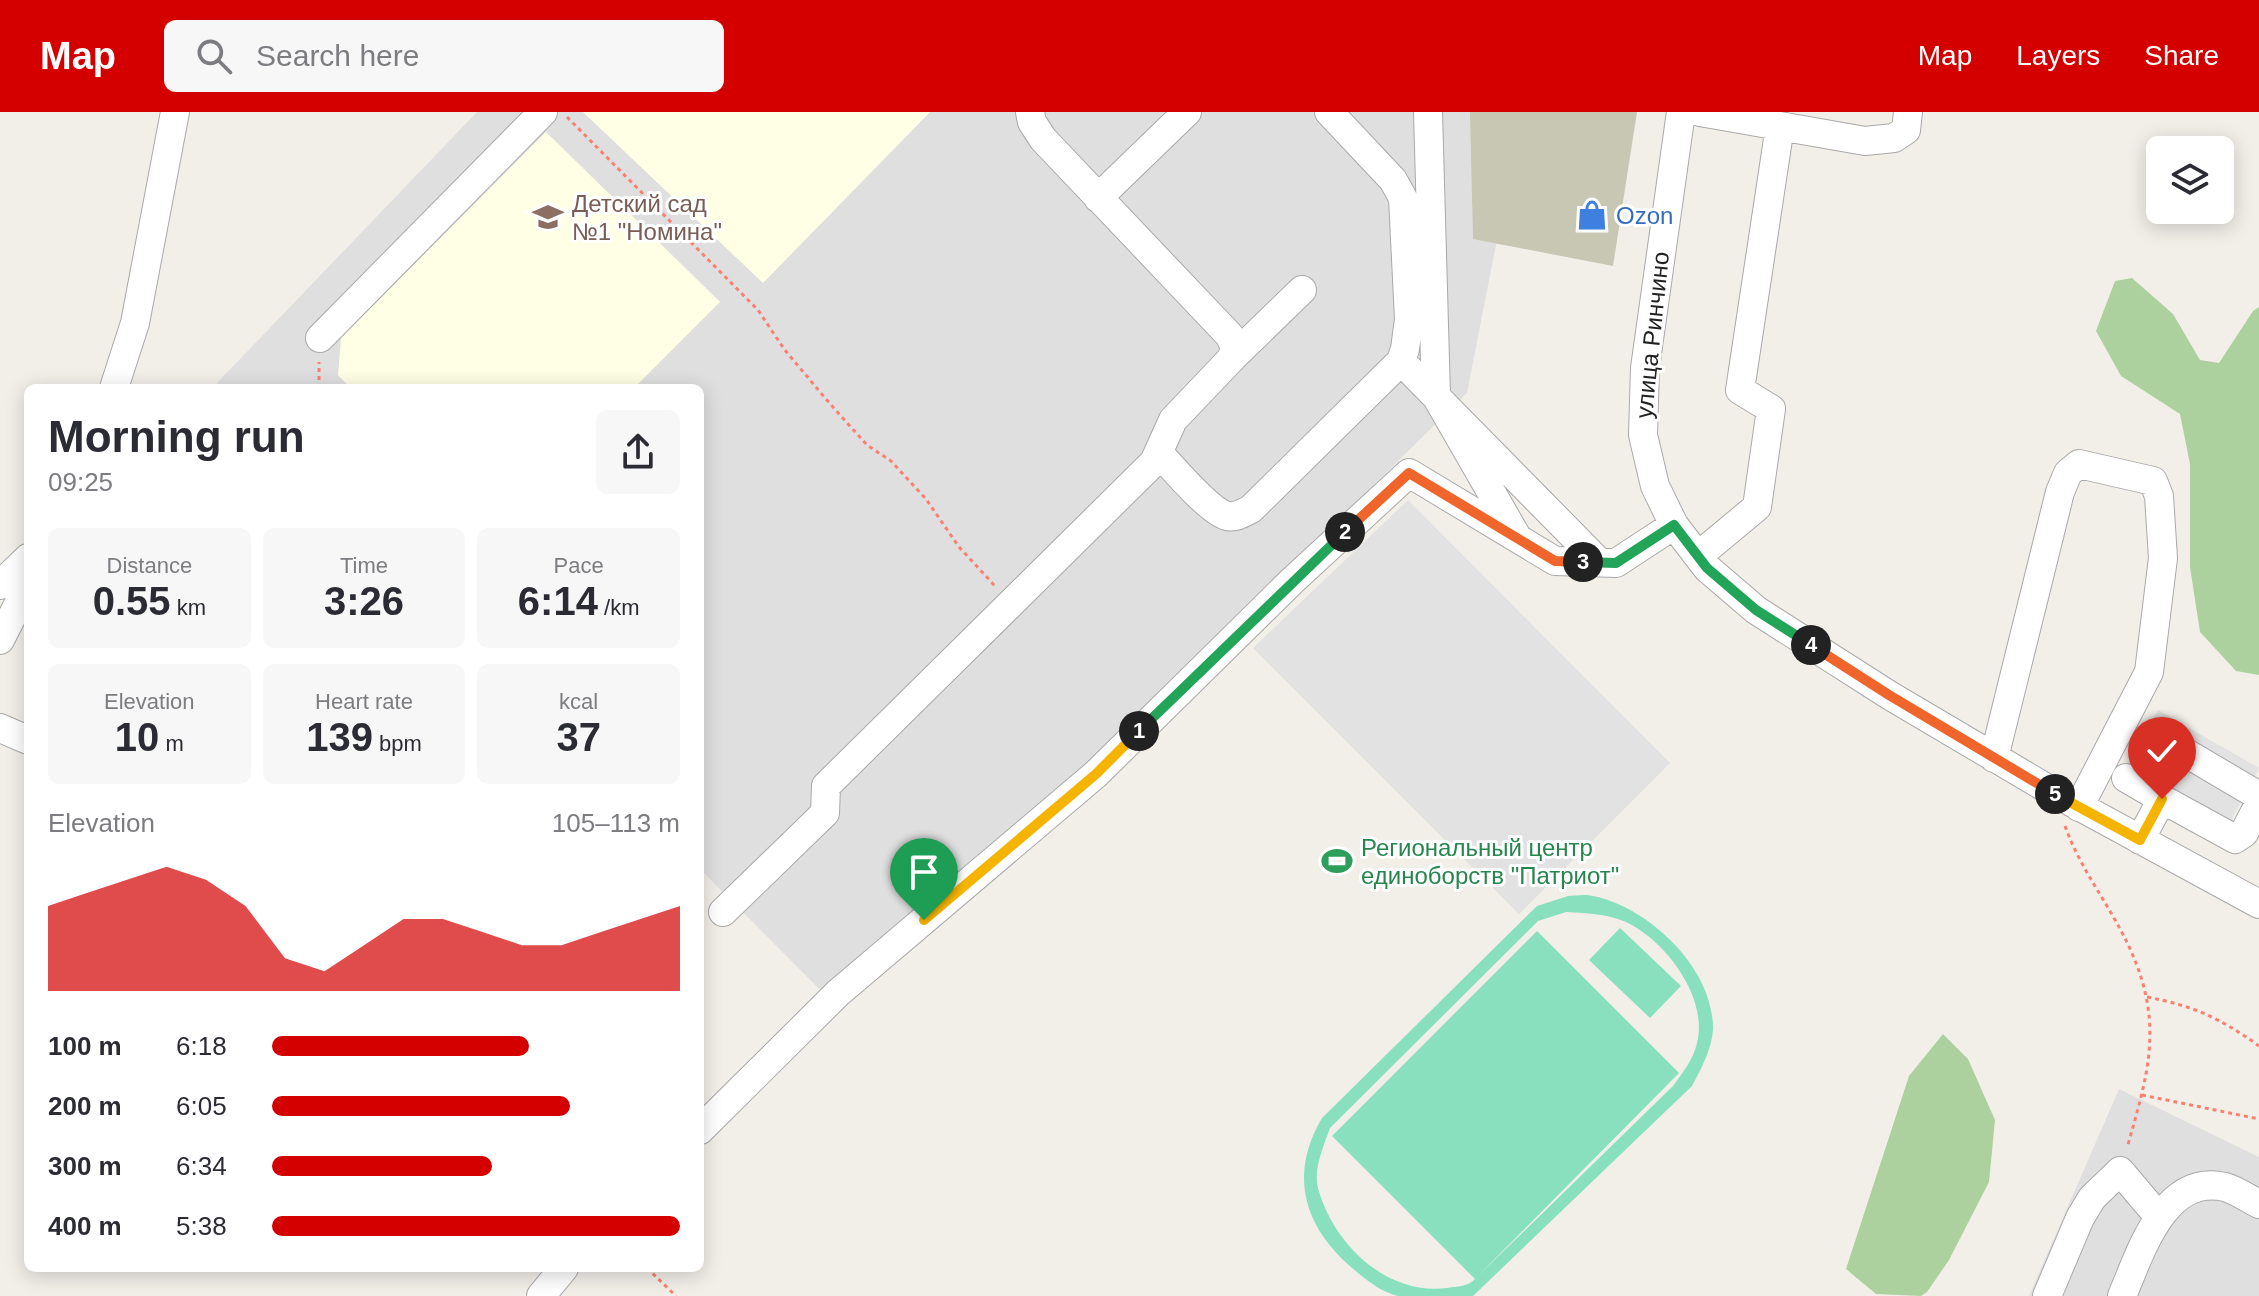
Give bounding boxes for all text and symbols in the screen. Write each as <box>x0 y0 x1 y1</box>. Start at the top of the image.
search box <box>164 20 724 92</box>
icon: search <box>192 34 236 78</box>
text: Map <box>40 35 116 77</box>
text: Search here <box>256 39 419 72</box>
text: Map <box>1918 40 1972 71</box>
text: Layers <box>2016 40 2100 71</box>
text: Share <box>2144 40 2219 71</box>
map controls <box>2146 136 2234 224</box>
button: layers <box>2146 136 2234 224</box>
place label: Детский сад №1 "Номина" <box>572 190 722 245</box>
shop icon: Ozon <box>1575 198 1609 232</box>
school or university icon: Детский сад №1 "Номина" <box>531 200 565 234</box>
place label: Ozon <box>1616 202 1673 229</box>
street label: улица Ринчино <box>1630 250 1674 420</box>
button: share <box>596 410 680 494</box>
text: Morning run <box>48 412 305 461</box>
text: 09:25 <box>48 467 113 497</box>
pin: 2 <box>1325 512 1365 552</box>
text: 2 <box>1339 519 1351 544</box>
pin: 3 <box>1563 542 1603 582</box>
text: 3 <box>1577 549 1589 574</box>
text: Distance <box>107 553 192 578</box>
text: Time <box>340 553 388 578</box>
text: Pace <box>554 553 604 578</box>
text: 0.55 <box>93 579 171 623</box>
text: 3:26 <box>324 579 404 623</box>
text: 6:14 <box>518 579 598 623</box>
text: km <box>171 595 206 620</box>
text: /km <box>598 595 639 620</box>
pin: 4 <box>1791 625 1831 665</box>
text: 4 <box>1805 632 1817 657</box>
text: Elevation <box>104 689 195 714</box>
text: Heart rate <box>315 689 413 714</box>
text: kcal <box>559 689 598 714</box>
pin: 1 <box>1119 711 1159 751</box>
text: 10 <box>115 715 159 759</box>
text: 139 <box>306 715 373 759</box>
text: 37 <box>556 715 601 759</box>
pin <box>2128 717 2196 799</box>
text: 1 <box>1133 718 1145 743</box>
icon: check <box>2140 729 2184 773</box>
text: m <box>159 731 184 756</box>
text: bpm <box>373 731 422 756</box>
pin: 5 <box>2035 774 2075 814</box>
text: 5 <box>2049 781 2061 806</box>
text: Elevation <box>48 808 155 838</box>
text: 105–113 m <box>552 808 680 838</box>
place label: Региональный центр единоборств "Патриот" <box>1361 834 1619 889</box>
pin <box>890 838 958 920</box>
sports icon: Региональный центр единоборств "Патриот" <box>1320 844 1354 878</box>
icon: arrive <box>902 850 946 894</box>
text: 100 m <box>48 1031 122 1061</box>
text: 6:18 <box>176 1031 227 1061</box>
text: 200 m <box>48 1091 122 1121</box>
text: 6:05 <box>176 1091 227 1121</box>
text: 300 m <box>48 1151 122 1181</box>
text: 6:34 <box>176 1151 227 1181</box>
text: 400 m <box>48 1211 122 1241</box>
text: 5:38 <box>176 1211 227 1241</box>

